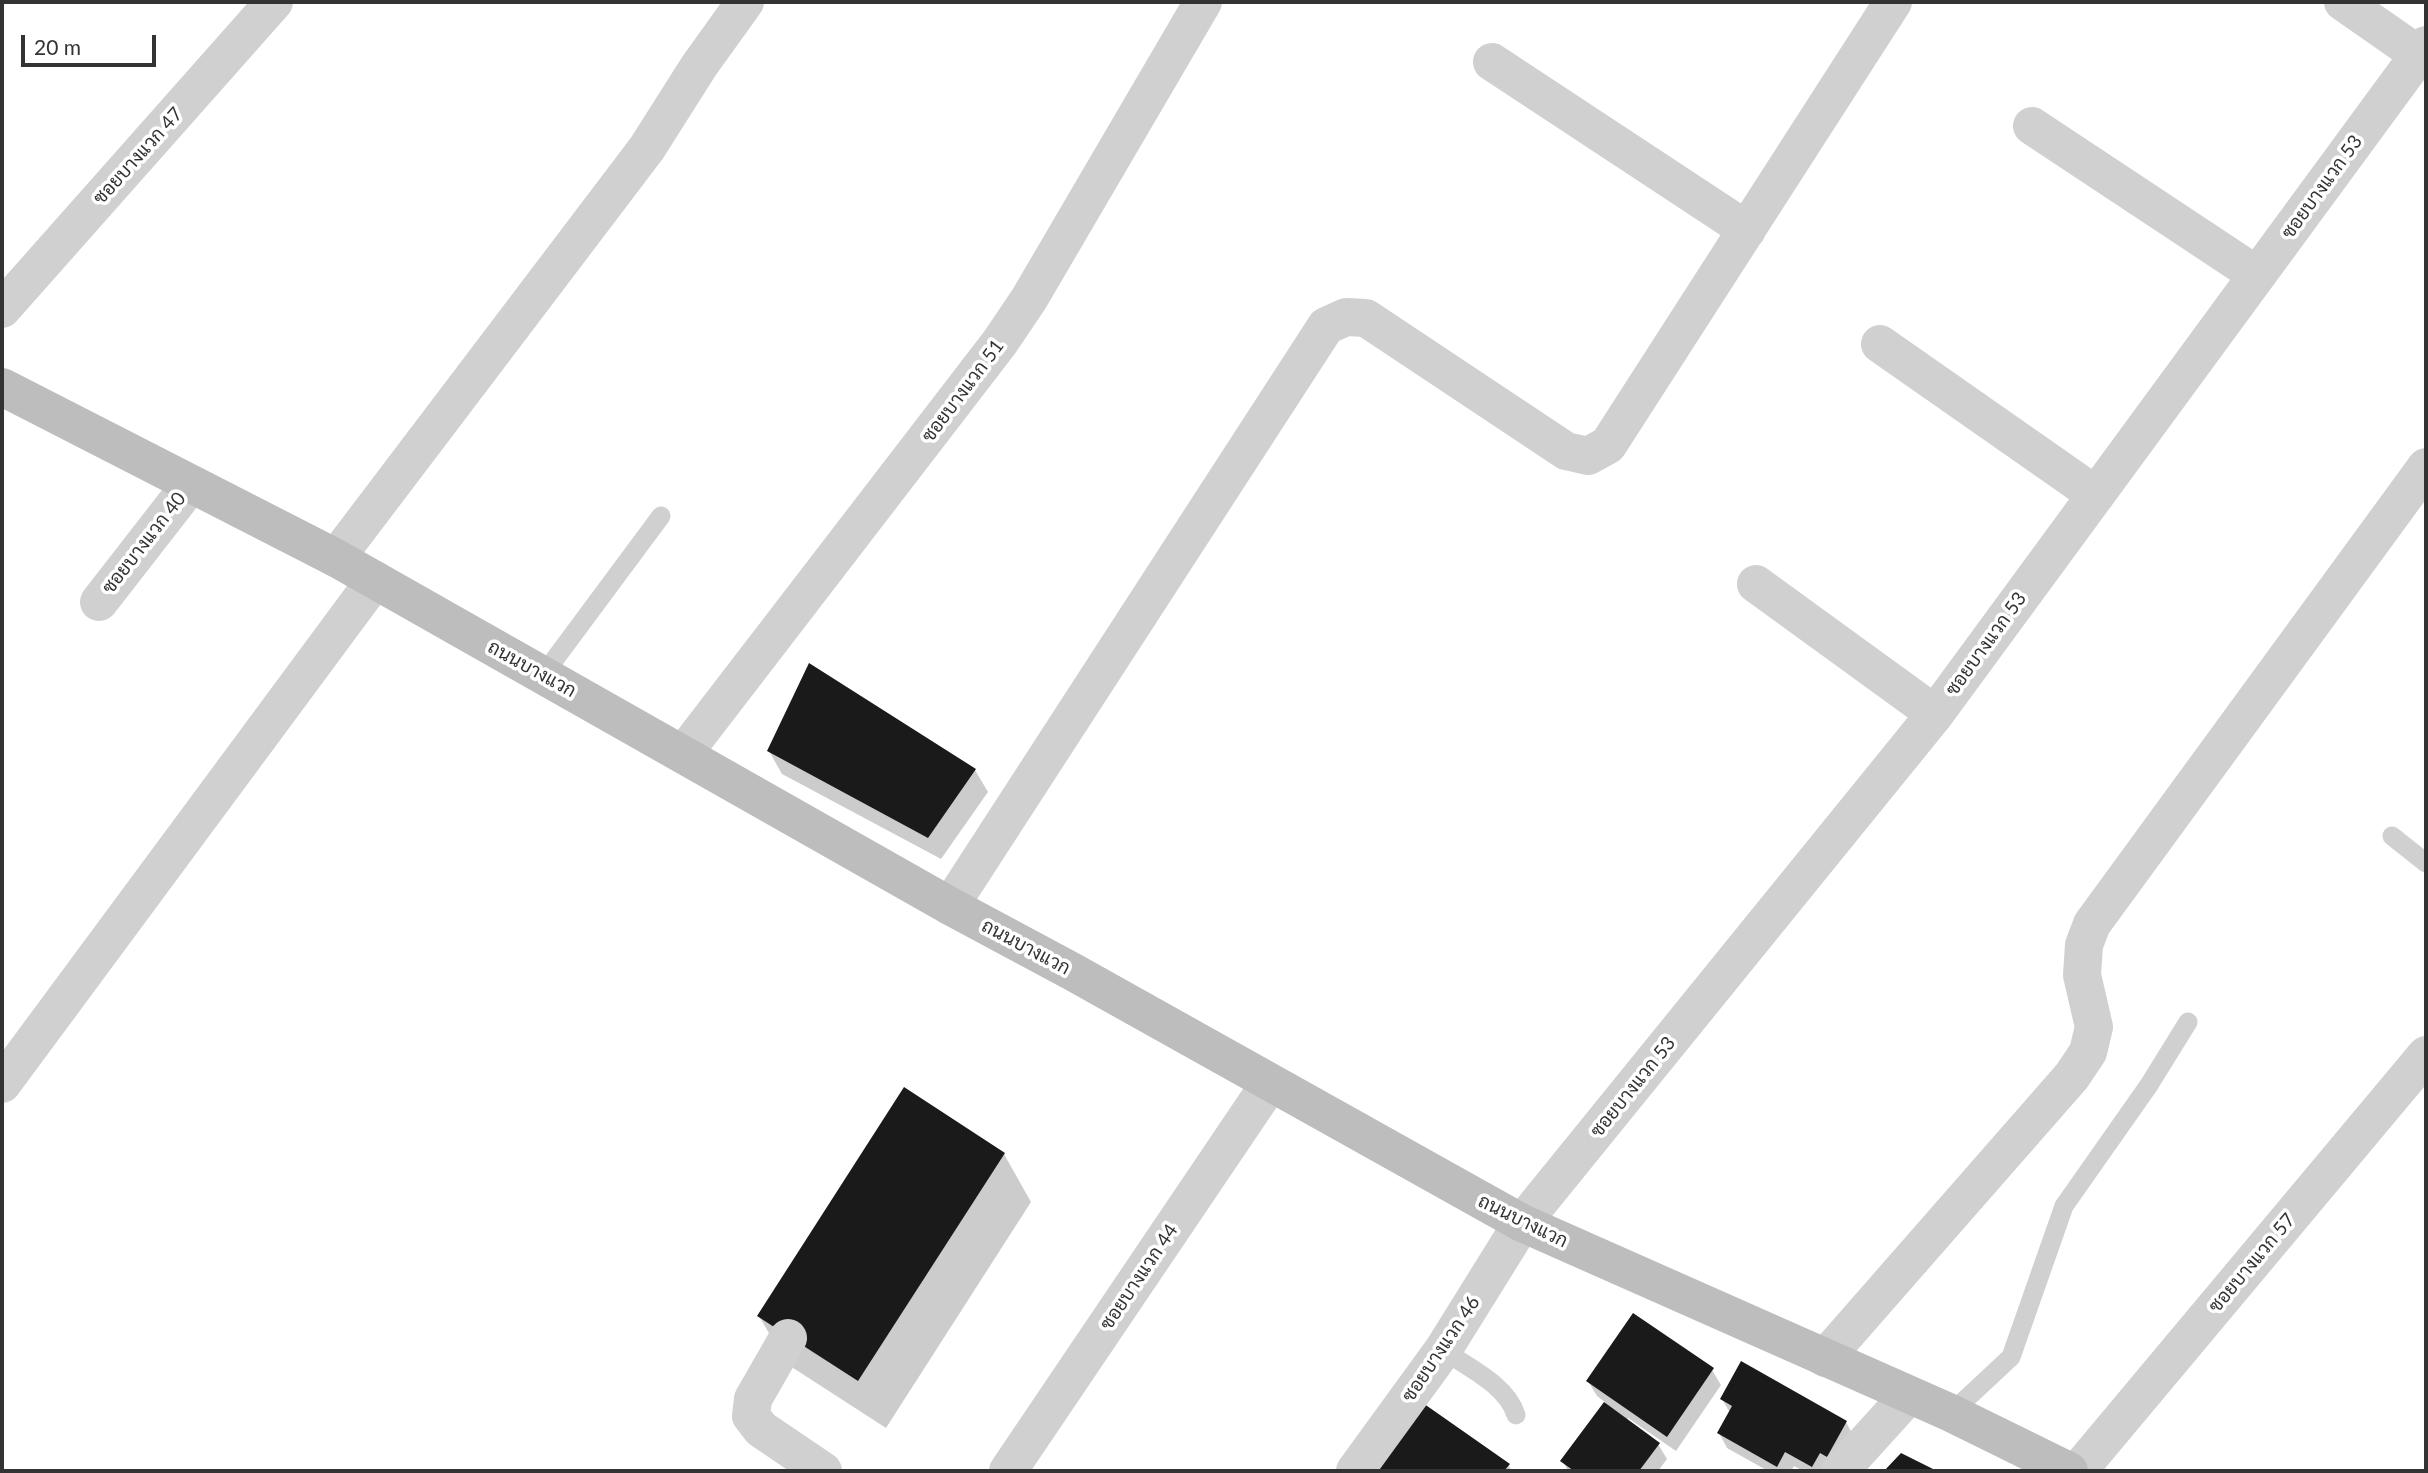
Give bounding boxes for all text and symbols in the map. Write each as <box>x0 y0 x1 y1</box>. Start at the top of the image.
scale bar <box>24 21 159 65</box>
text: 20 m <box>34 34 81 59</box>
street label: ซอยบางแวก 47 <box>89 103 187 209</box>
street label: ซอยบางแวก 53 <box>2277 131 2367 243</box>
street label: ซอยบางแวก 51 <box>917 335 1009 447</box>
street label: ซอยบางแวก 40 <box>97 488 191 598</box>
street label: ซอยบางแวก 53 <box>1941 588 2031 700</box>
street label: ถนนบางแวก <box>484 636 580 702</box>
street label: ถนนบางแวก <box>978 914 1074 980</box>
street label: ซอยบางแวก 53 <box>1586 1032 1680 1142</box>
street label: ถนนบางแวก <box>1474 1189 1572 1253</box>
street label: ซอยบางแวก 57 <box>2204 1209 2300 1317</box>
street label: ซอยบางแวก 44 <box>1095 1220 1183 1334</box>
street label: ซอยบางแวก 46 <box>1397 1292 1485 1406</box>

